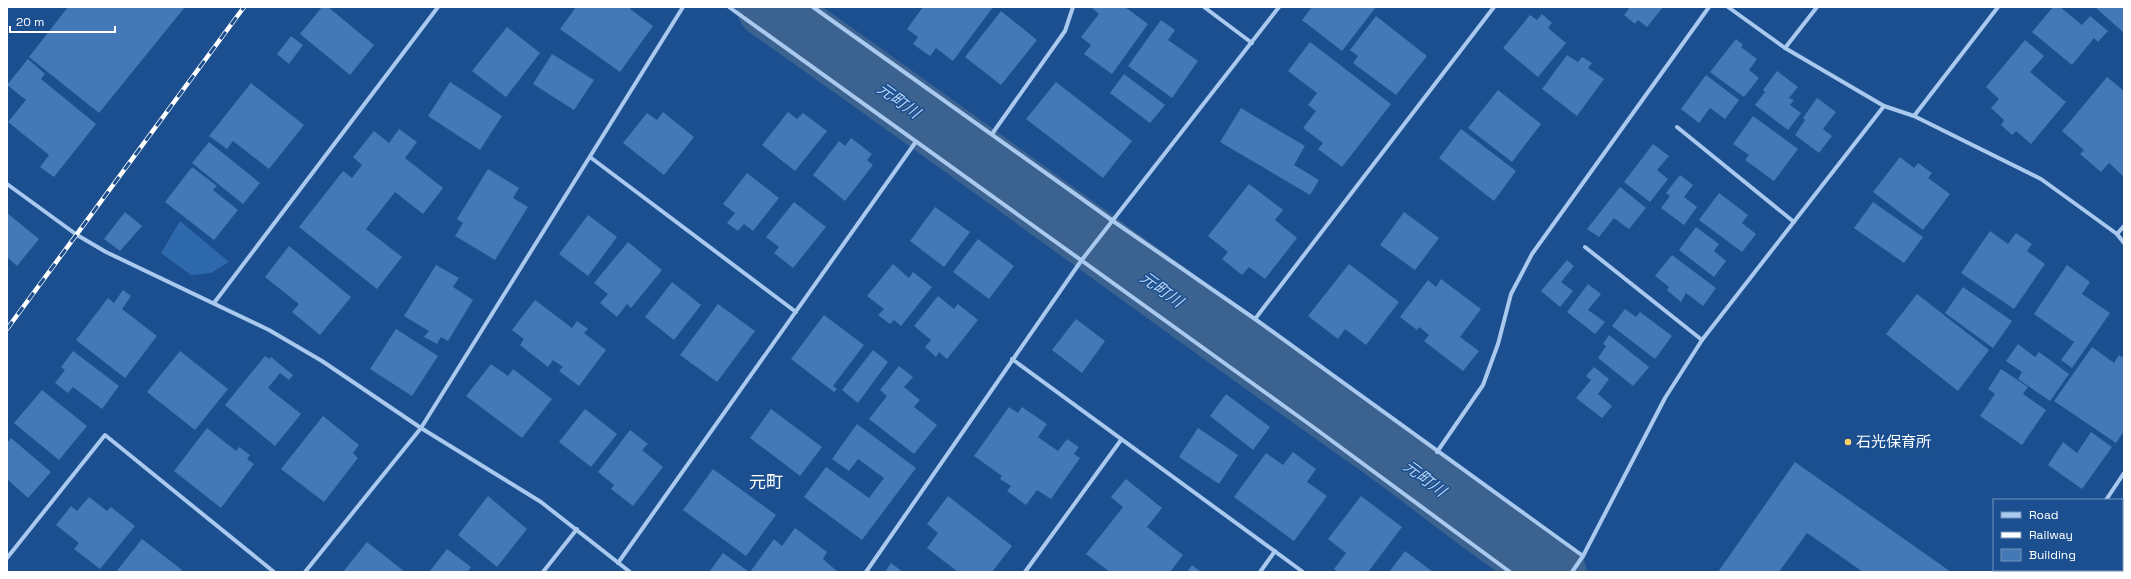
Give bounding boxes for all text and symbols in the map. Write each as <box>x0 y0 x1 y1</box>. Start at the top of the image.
scale bar <box>10 8 115 34</box>
text: 20 m <box>16 14 44 30</box>
water label: 元町川 <box>873 78 926 124</box>
water label: 元町川 <box>1136 267 1189 313</box>
place label: 石光保育所 <box>1856 432 1931 451</box>
marker: 石光保育所 <box>1843 437 1853 447</box>
water label: 元町川 <box>1399 456 1452 502</box>
district label: 元町 <box>749 471 783 493</box>
legend <box>1993 499 2123 571</box>
text: Road <box>2029 507 2058 523</box>
text: Railway <box>2029 527 2073 543</box>
text: Building <box>2029 547 2076 563</box>

